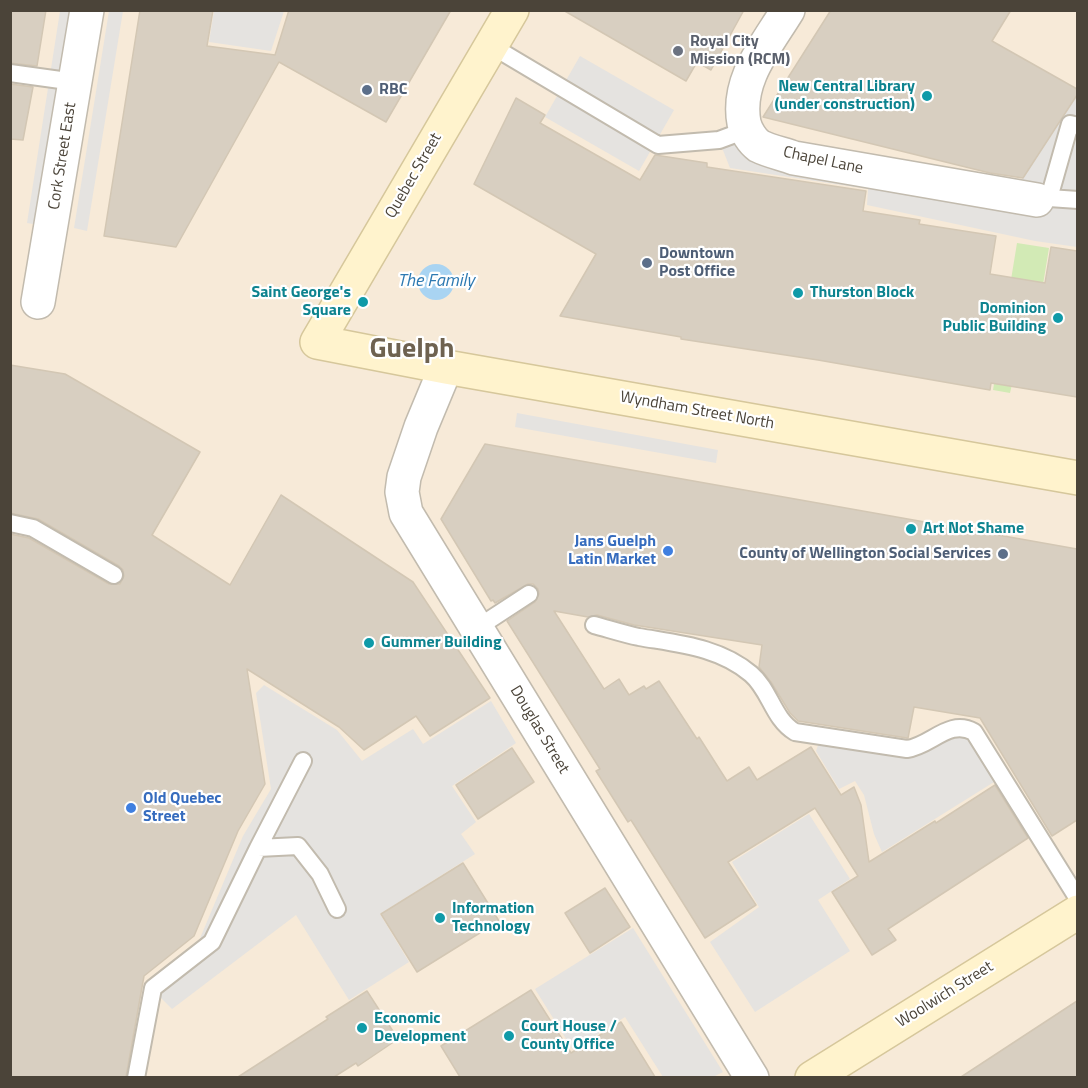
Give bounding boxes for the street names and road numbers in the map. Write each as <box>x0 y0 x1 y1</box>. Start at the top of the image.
street label: Cork Street East <box>45 101 81 211</box>
street label: Quebec Street <box>382 130 446 222</box>
street label: Chapel Lane <box>781 143 865 179</box>
street label: Wyndham Street North <box>618 388 776 434</box>
street label: Douglas Street <box>505 682 573 778</box>
street label: Woolwich Street <box>893 958 997 1032</box>

